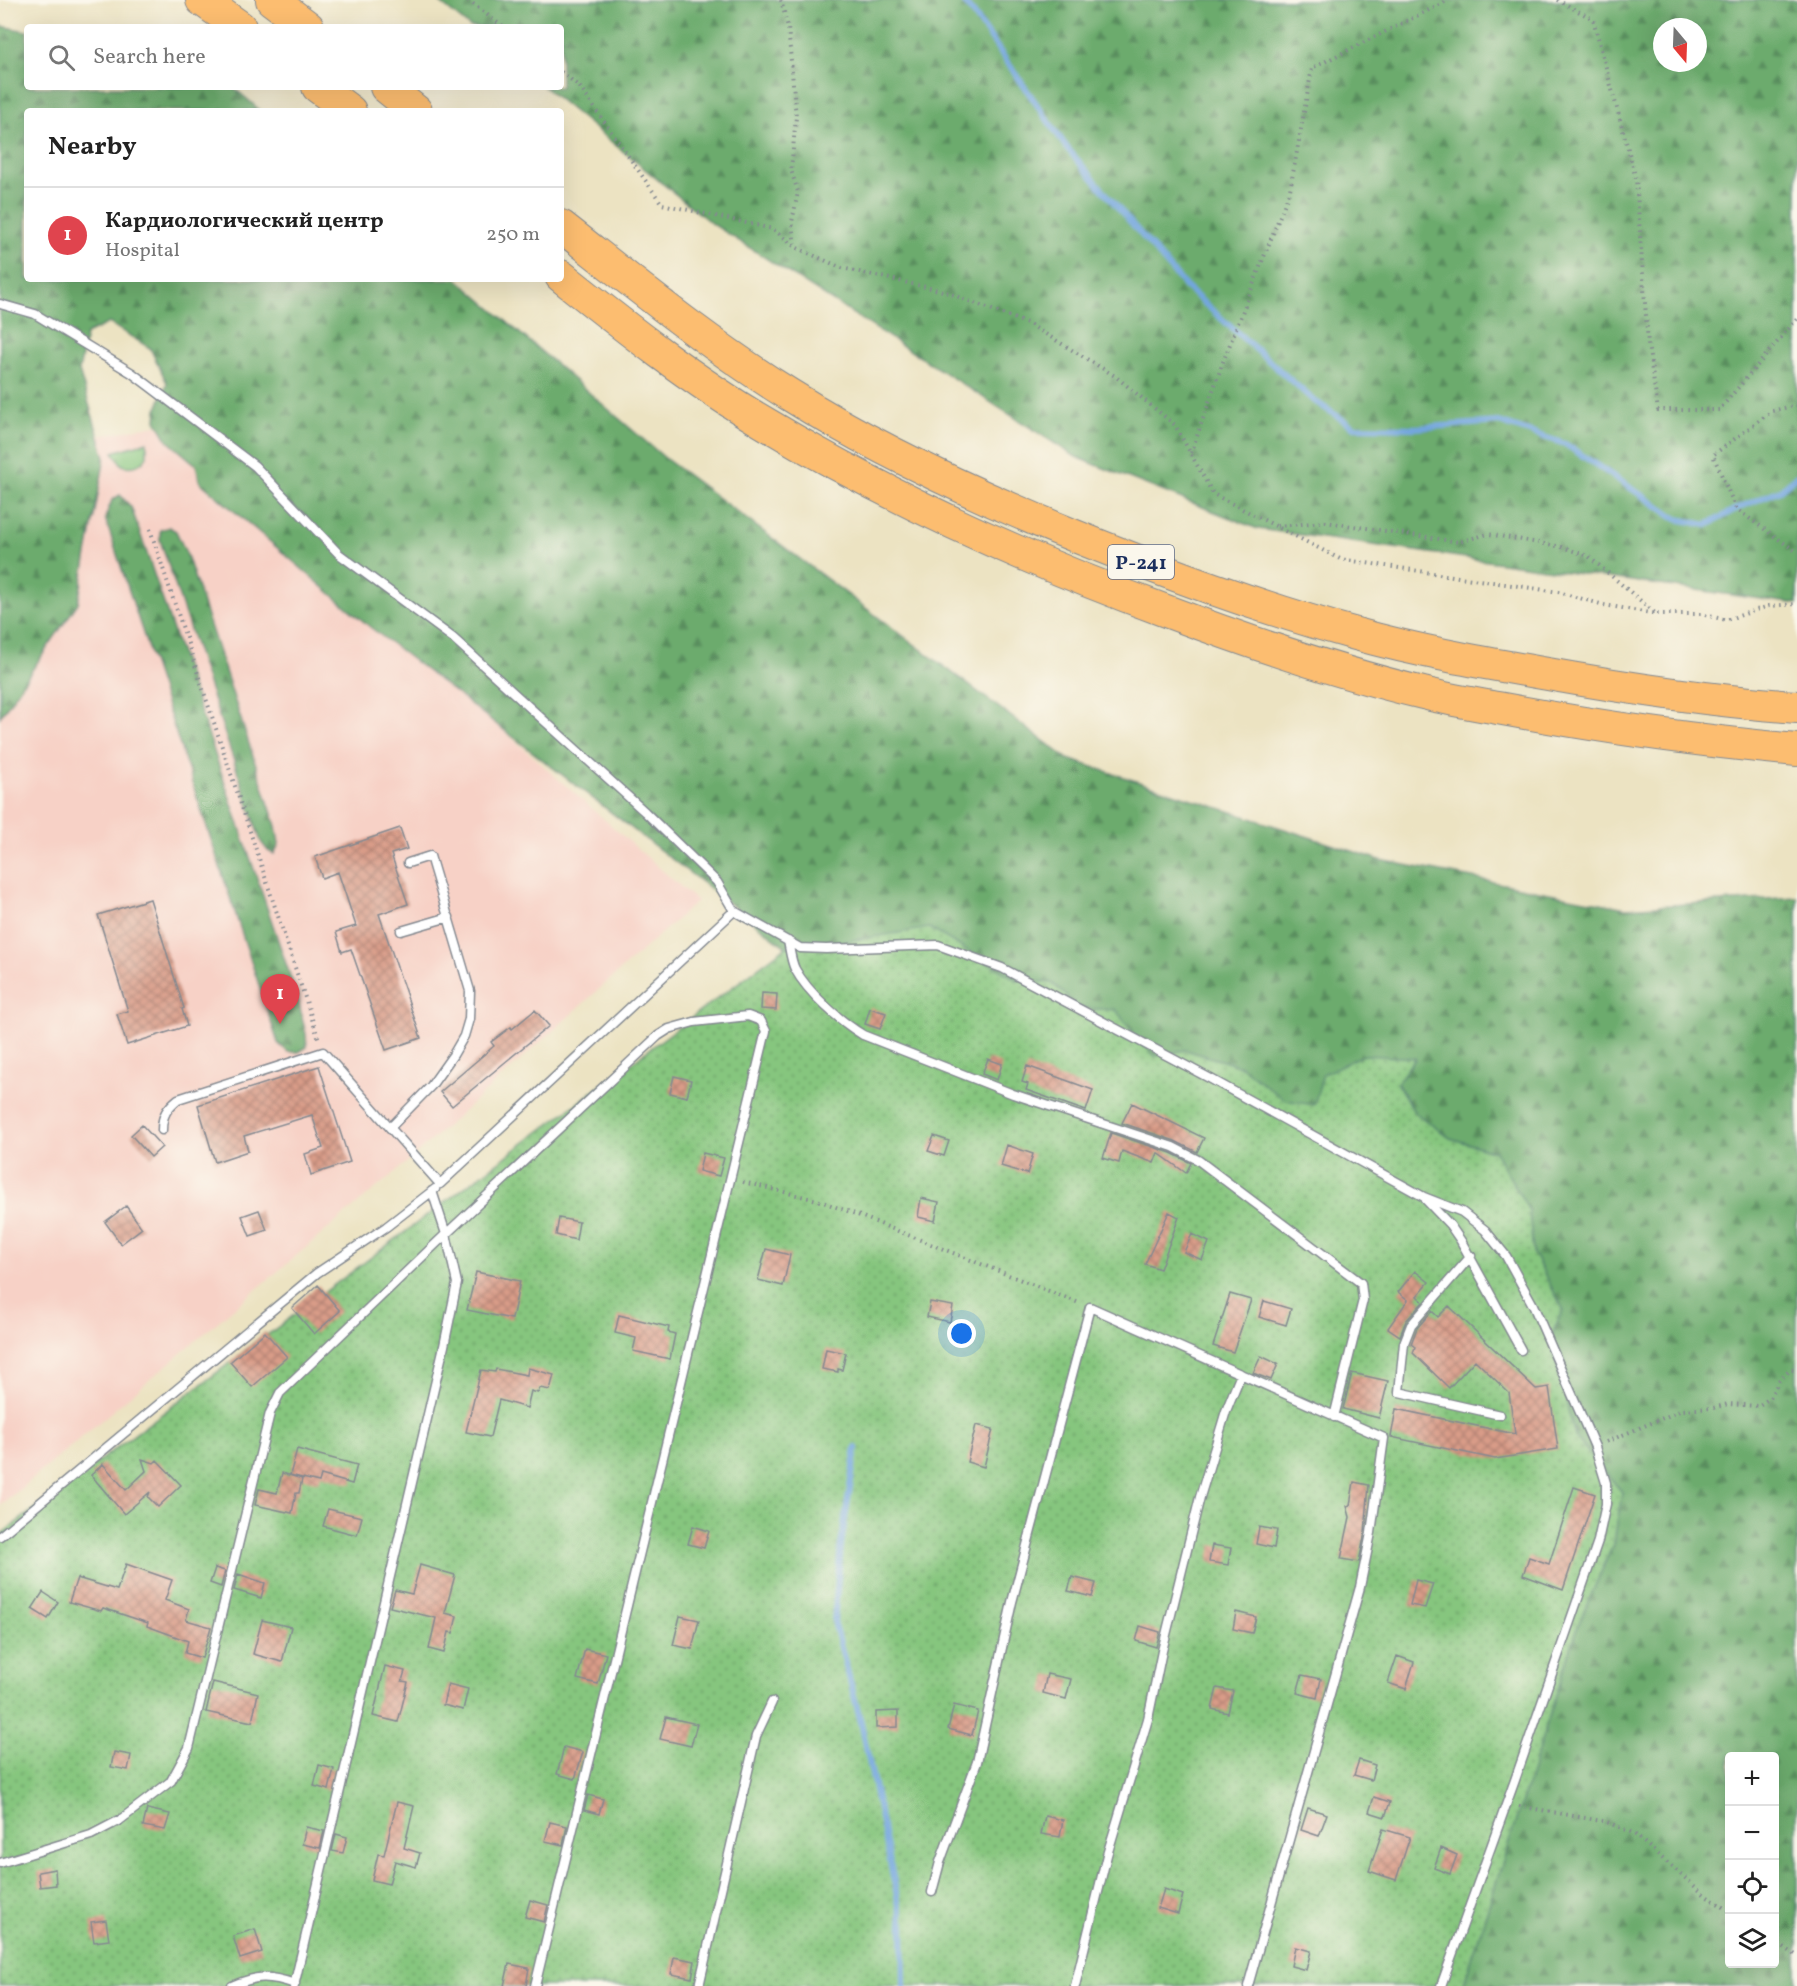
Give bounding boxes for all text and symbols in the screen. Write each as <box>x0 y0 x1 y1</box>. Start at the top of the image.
north arrow <box>1653 18 1707 72</box>
search box <box>24 24 564 90</box>
icon: search <box>45 41 78 74</box>
text: Search here <box>93 42 206 73</box>
text: Nearby <box>48 129 137 165</box>
text: Кардиологический центр <box>105 206 384 237</box>
text: 1 <box>63 221 72 249</box>
text: 250 m <box>486 221 540 249</box>
text: Hospital <box>105 237 180 265</box>
road number: Р-241 <box>1108 545 1174 579</box>
pin: 1 <box>260 974 300 1024</box>
your location <box>947 1319 976 1348</box>
map controls <box>1725 1752 1779 1968</box>
button: + <box>1725 1752 1779 1806</box>
button: − <box>1725 1806 1779 1860</box>
button: locate <box>1725 1860 1779 1914</box>
button: layers <box>1725 1914 1779 1968</box>

